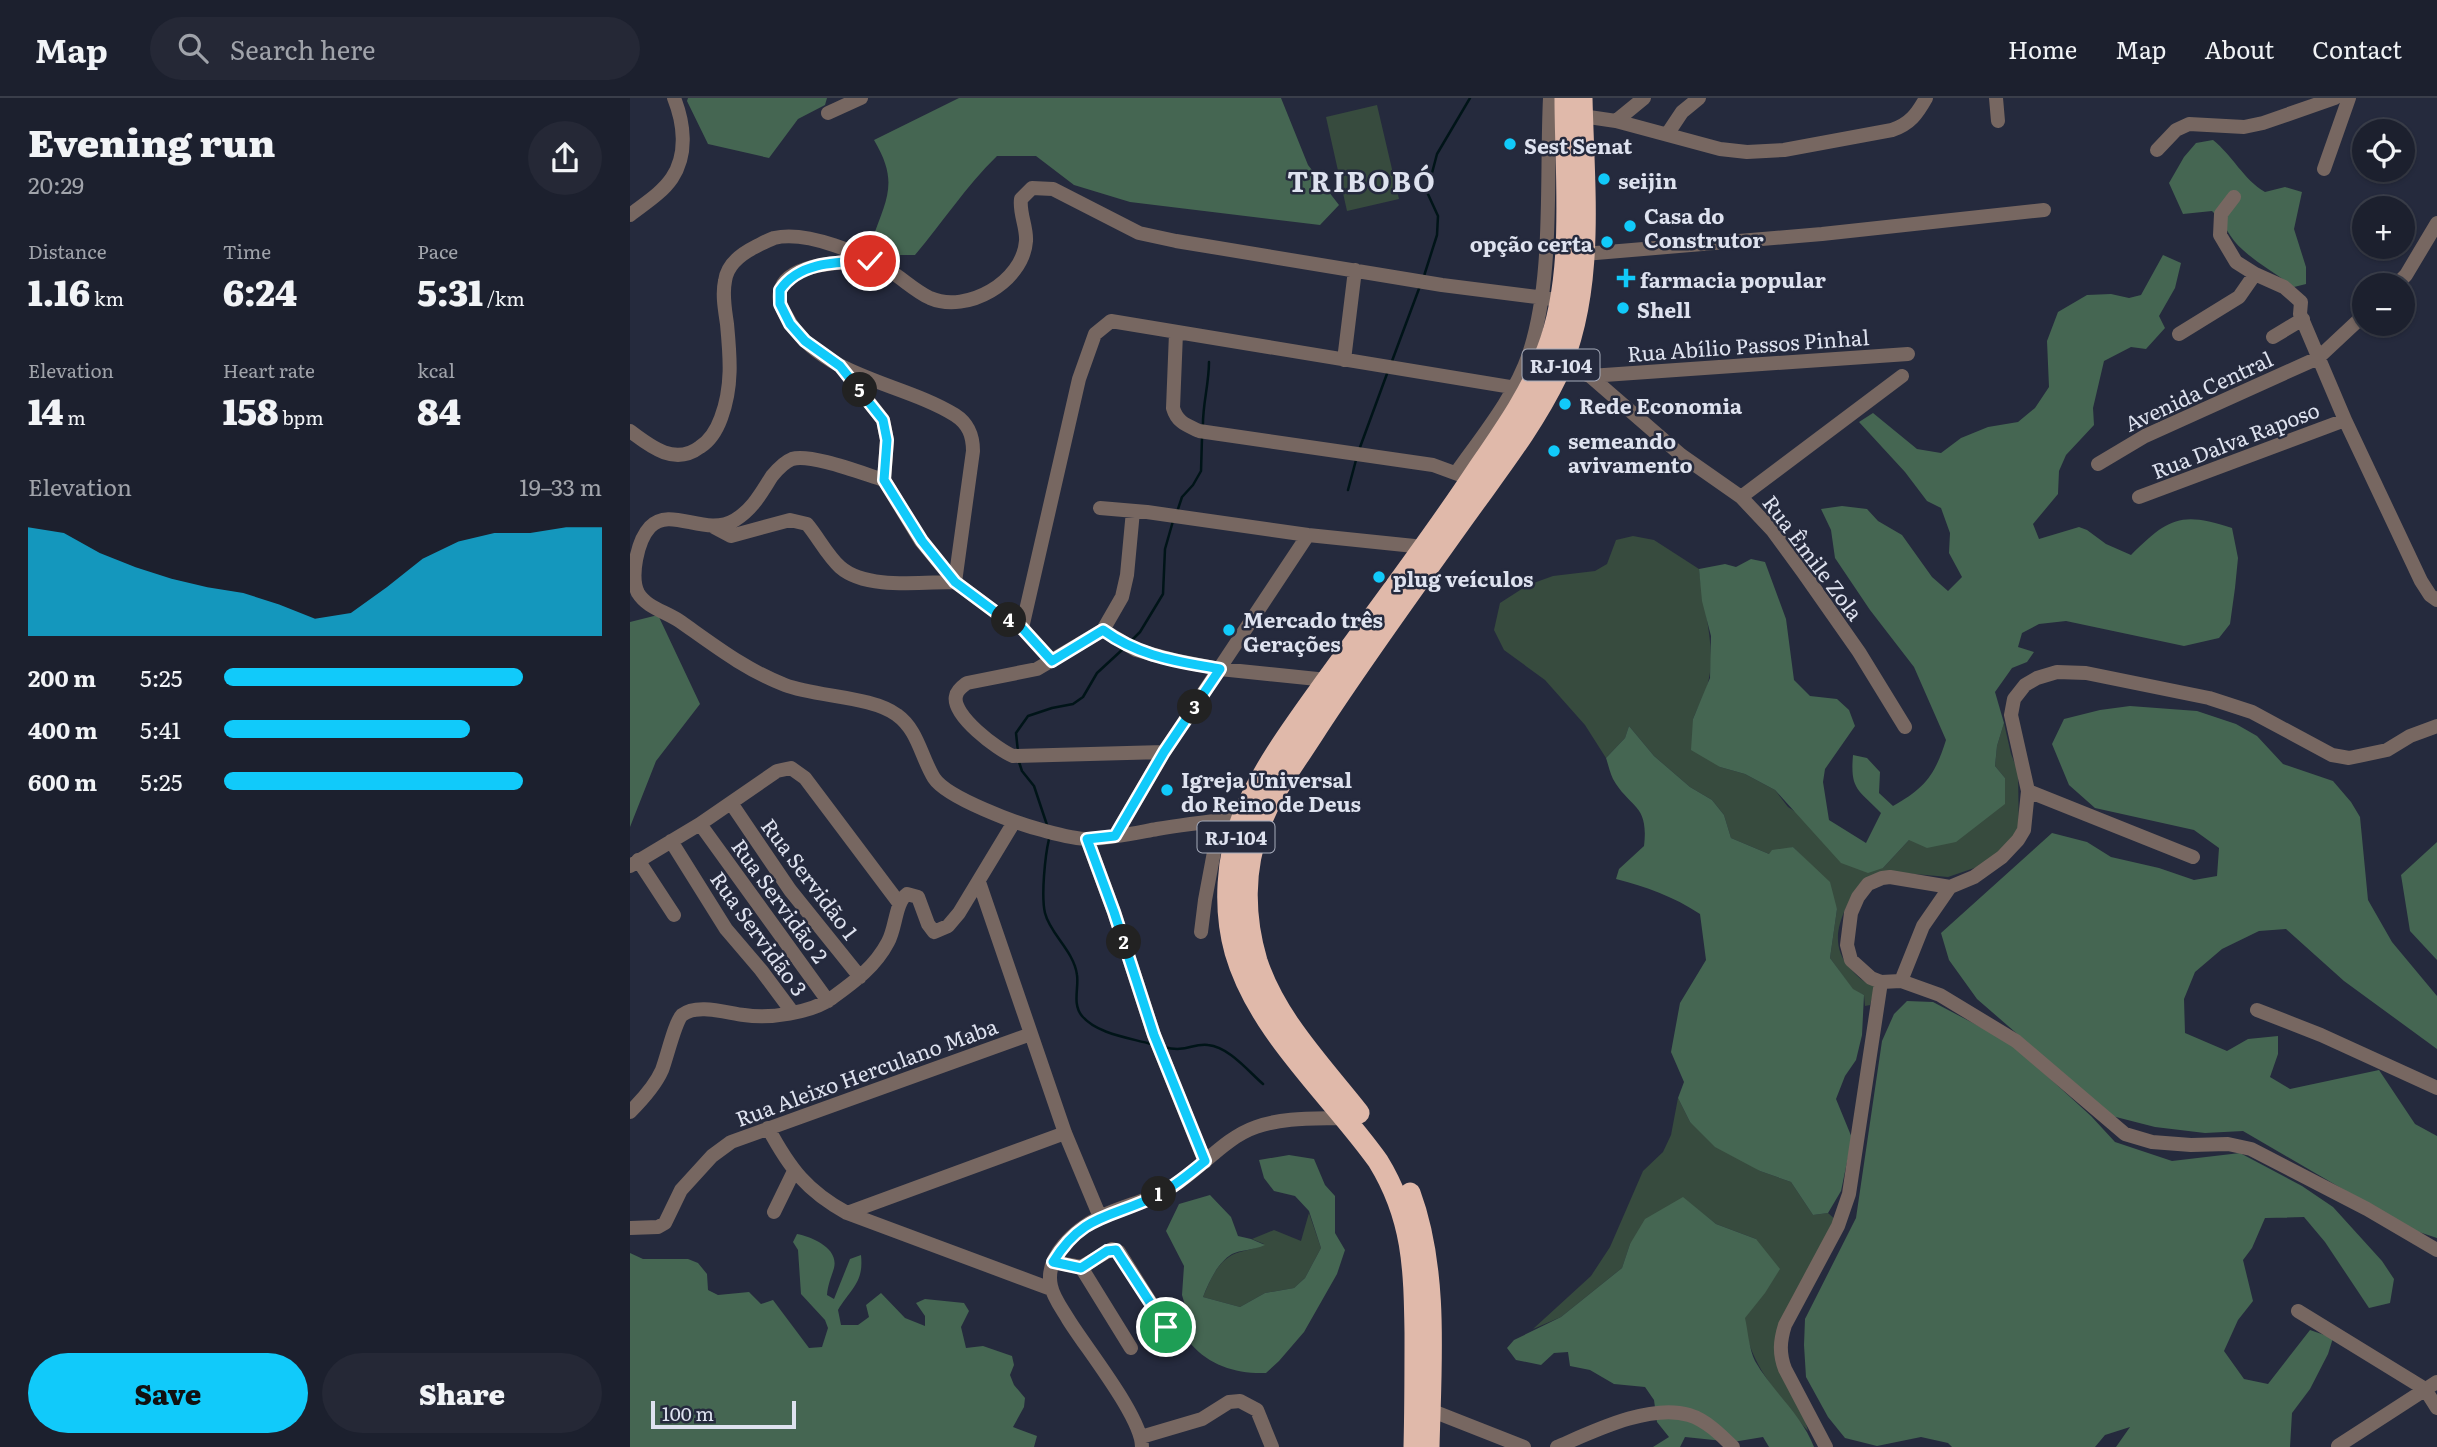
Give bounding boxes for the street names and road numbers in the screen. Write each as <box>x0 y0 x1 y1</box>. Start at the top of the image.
street label: Rua Abílio Passos Pinhal <box>1626 320 1870 368</box>
street label: Avenida Central <box>2119 342 2277 438</box>
road number: RJ-104 <box>1522 350 1600 380</box>
street label: Rua Dalva Raposo <box>2147 393 2323 485</box>
street label: Rua Êmile Zola <box>1757 488 1872 627</box>
street label: Rua Servidão 1 <box>755 811 867 946</box>
road number: RJ-104 <box>1198 822 1274 852</box>
street label: Rua Servidão 2 <box>725 831 837 969</box>
street label: Rua Servidão 3 <box>704 864 816 1002</box>
street label: Rua Aleixo Herculano Maba <box>731 1009 1002 1133</box>

